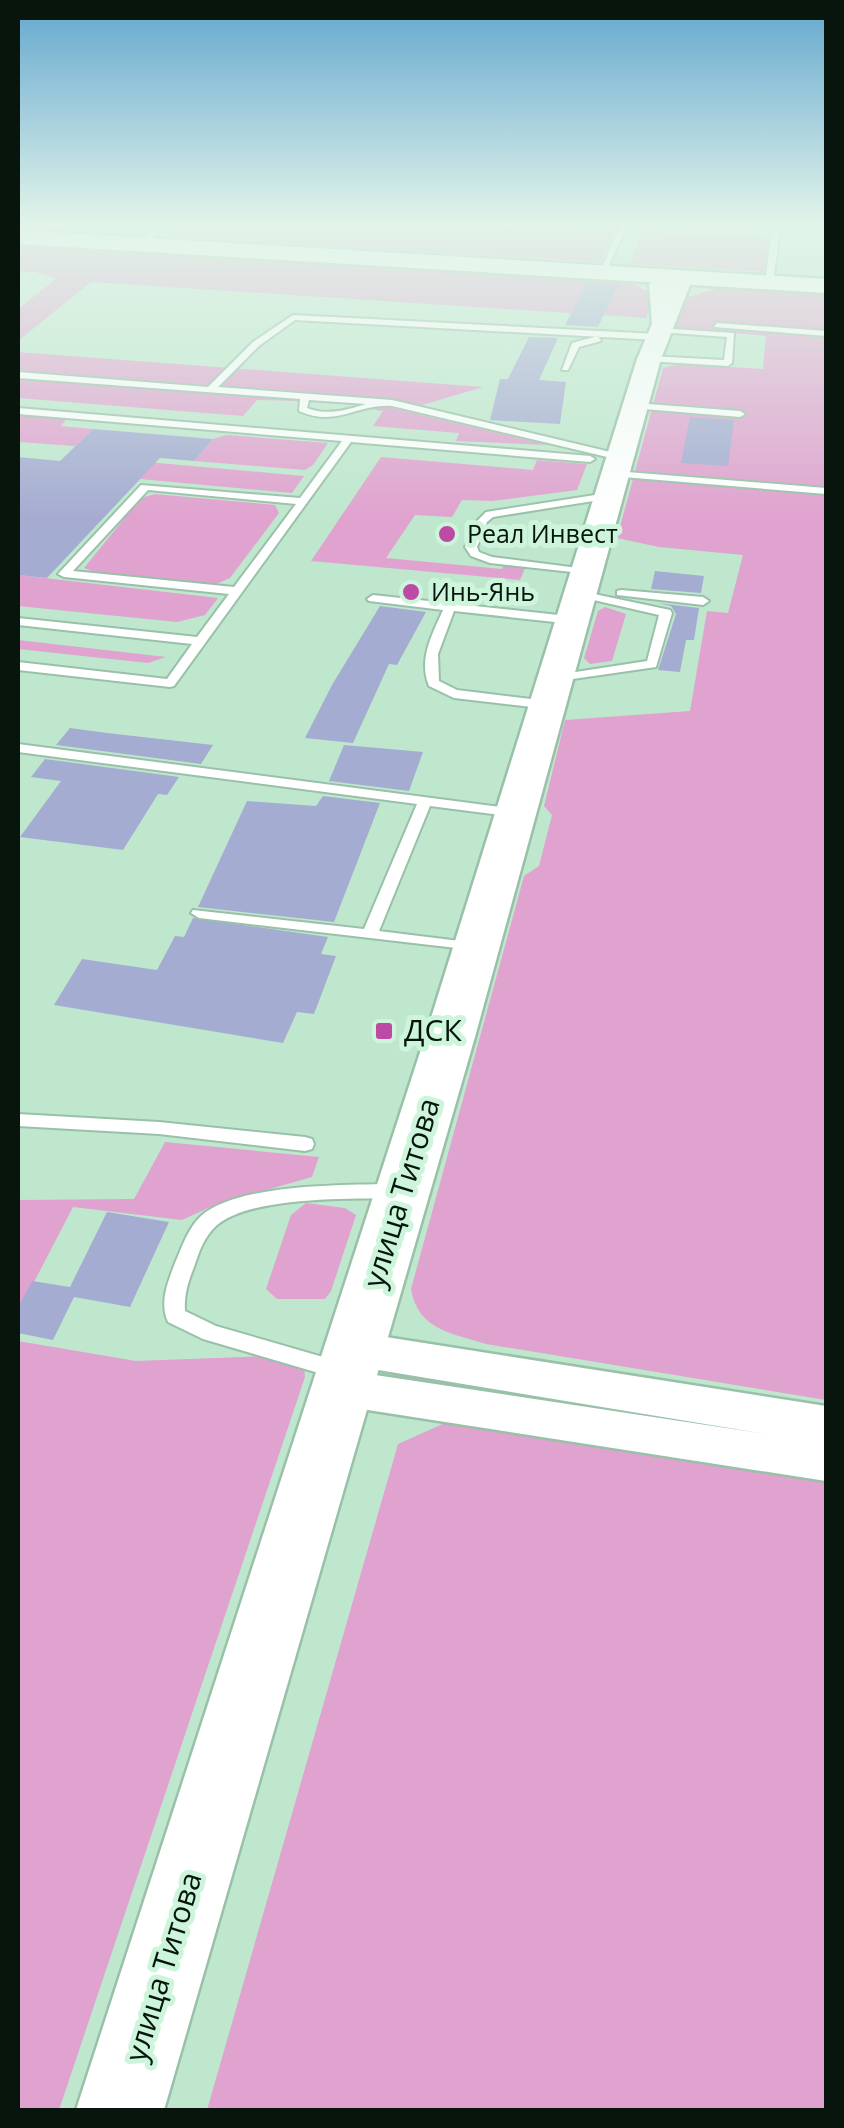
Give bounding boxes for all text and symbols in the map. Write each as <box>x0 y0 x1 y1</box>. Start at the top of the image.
place label: Реал Инвест <box>467 516 618 550</box>
marker: Реал Инвест <box>436 523 458 545</box>
place label: Инь-Янь <box>431 574 535 608</box>
marker: Инь-Янь <box>400 581 422 603</box>
place label: ДСК <box>404 1009 462 1050</box>
marker: ДСК <box>373 1020 395 1042</box>
street label: улица Титова <box>352 1093 449 1292</box>
street label: улица Титова <box>114 1867 211 2066</box>

